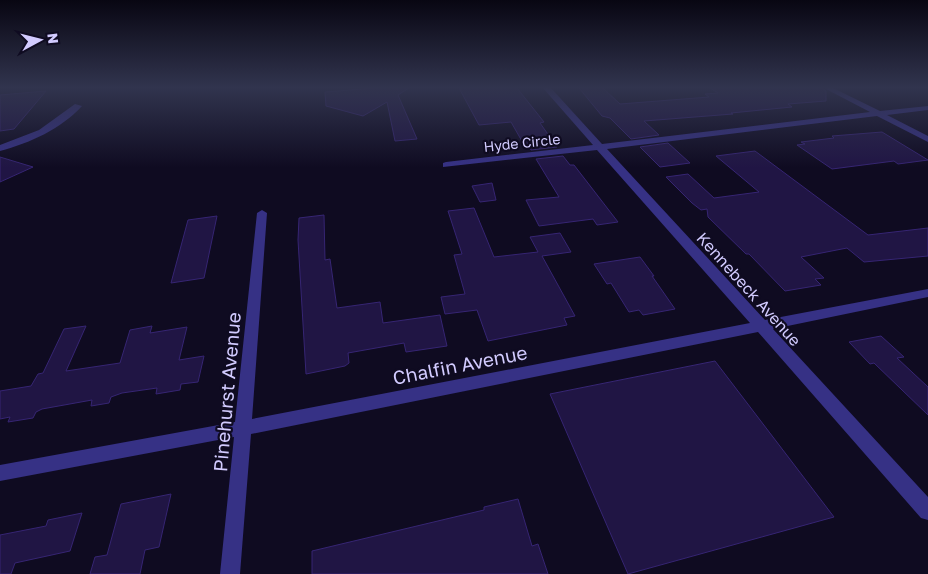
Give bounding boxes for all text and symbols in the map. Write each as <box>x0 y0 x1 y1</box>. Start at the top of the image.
north arrow <box>15 15 65 65</box>
text: N <box>44 32 62 45</box>
street label: Hyde Circle <box>483 130 561 155</box>
street label: Kennebeck Avenue <box>693 228 805 350</box>
street label: Pinehurst Avenue <box>208 311 245 473</box>
street label: Chalfin Avenue <box>391 340 529 389</box>

